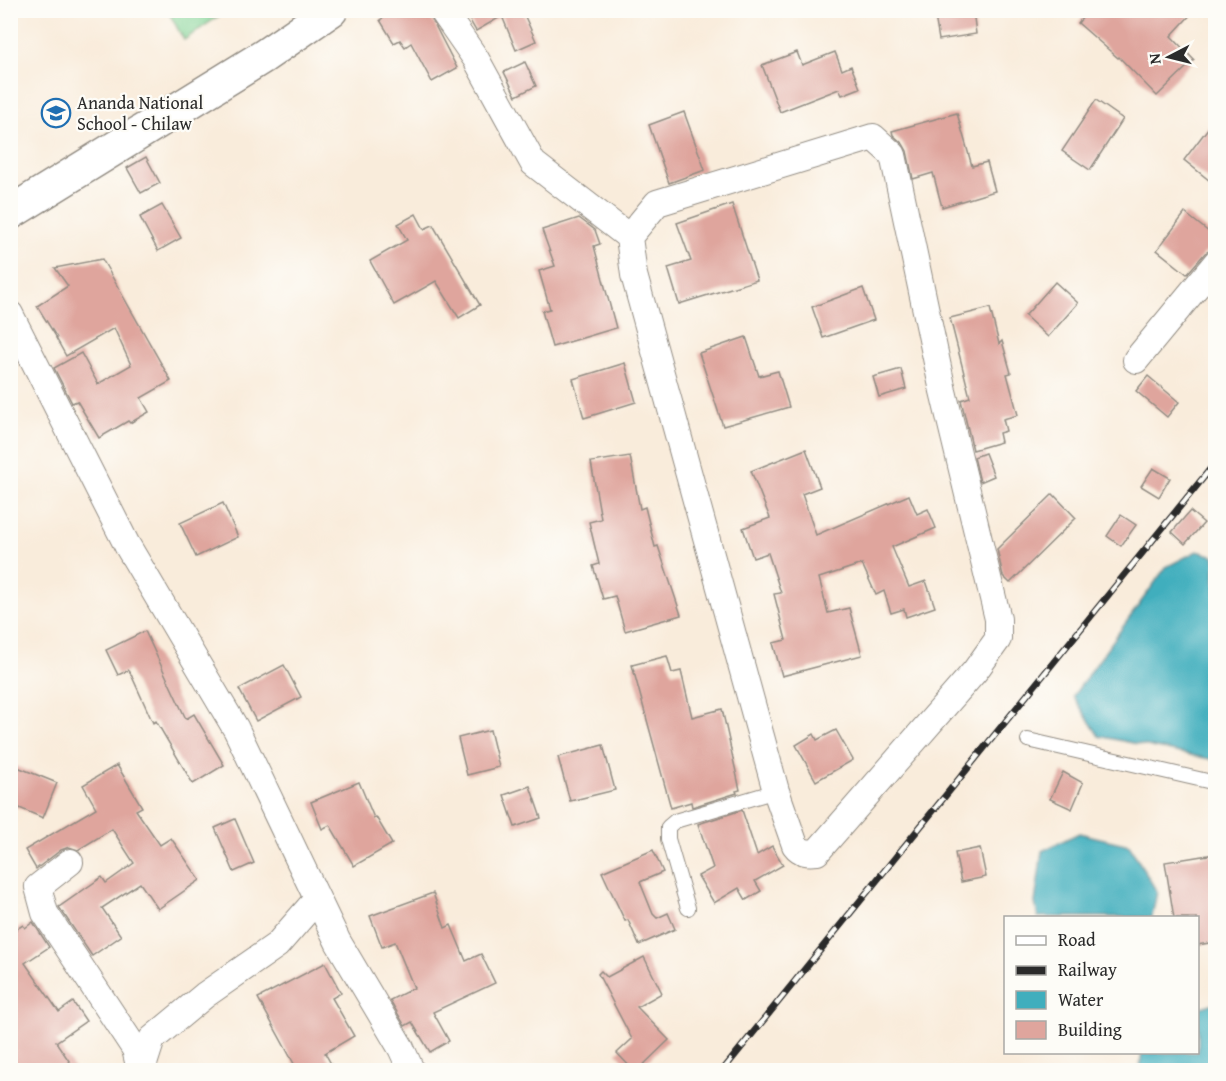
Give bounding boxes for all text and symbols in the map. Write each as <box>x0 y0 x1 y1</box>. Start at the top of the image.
north arrow <box>1139 27 1199 87</box>
text: N <box>1142 52 1167 66</box>
place label: Ananda National School - Chilaw <box>77 89 203 137</box>
school or university icon: Ananda National School - Chilaw <box>40 97 72 129</box>
legend <box>1004 916 1199 1054</box>
text: Road <box>1058 926 1096 953</box>
text: Railway <box>1058 956 1117 983</box>
text: Water <box>1058 986 1104 1013</box>
text: Building <box>1058 1016 1122 1043</box>

